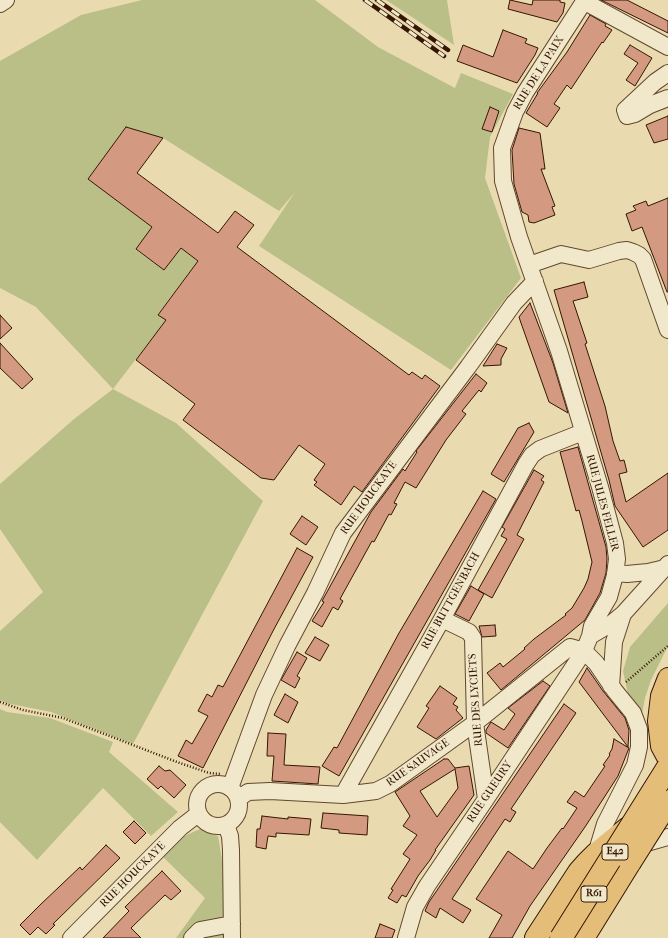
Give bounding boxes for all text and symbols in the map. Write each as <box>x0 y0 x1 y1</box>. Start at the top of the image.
street label: RUE DE LA PAIX <box>511 33 567 113</box>
street label: RUE JULES FELLER <box>583 453 621 553</box>
street label: RUE HOUCKAYE <box>338 459 400 537</box>
street label: RUE BUTTGENBACH <box>419 550 483 652</box>
street label: RUE DES LYCIETS <box>466 653 486 747</box>
street label: RUE SAUVAGE <box>384 736 452 790</box>
street label: RUE GUEURY <box>464 759 516 825</box>
street label: RUE HOUCKAYE <box>97 839 169 911</box>
road number: E42 <box>602 844 628 860</box>
road number: R61 <box>581 886 607 902</box>

